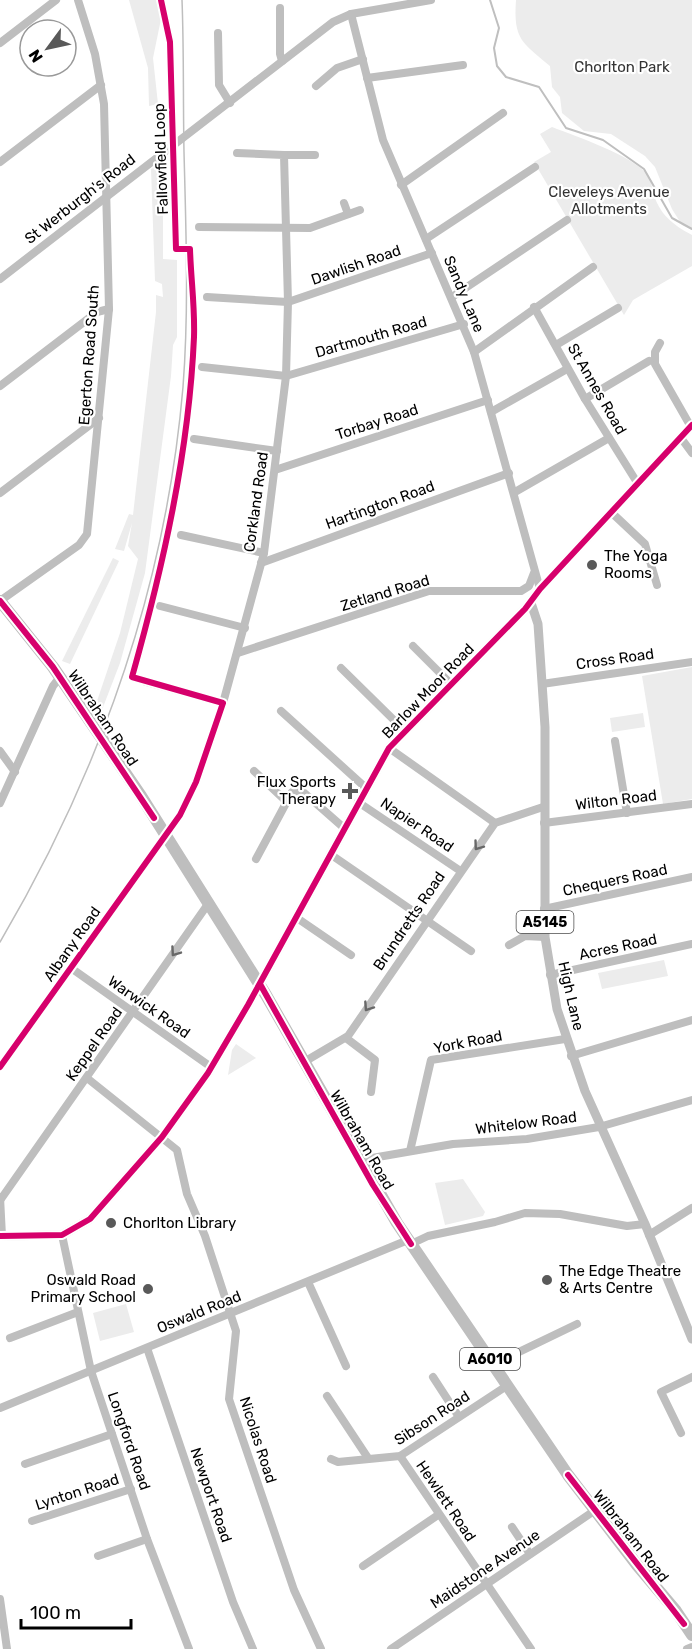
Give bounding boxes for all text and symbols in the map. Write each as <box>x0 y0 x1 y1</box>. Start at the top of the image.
north arrow <box>18 18 78 78</box>
text: N <box>25 46 47 66</box>
park label: Chorlton Park <box>574 58 670 76</box>
street label: Fallowfield Loop <box>150 103 172 215</box>
street label: St Werburgh's Road <box>21 150 139 248</box>
park label: Cleveleys Avenue Allotments <box>548 183 670 218</box>
street label: Dawlish Road <box>309 241 403 289</box>
street label: Sandy Lane <box>440 253 488 335</box>
street label: Egerton Road South <box>75 284 103 426</box>
street label: Dartmouth Road <box>313 312 429 362</box>
street label: St Annes Road <box>564 340 630 438</box>
street label: Torbay Road <box>333 400 421 444</box>
street label: Corkland Road <box>240 451 272 553</box>
street label: Hartington Road <box>323 477 437 533</box>
place label: The Yoga Rooms <box>604 547 667 582</box>
marker: The Yoga Rooms <box>585 558 599 572</box>
street label: Zetland Road <box>338 571 432 615</box>
street label: Barlow Moor Road <box>378 640 478 742</box>
street label: Cross Road <box>575 645 655 673</box>
street label: Wilbraham Road <box>64 667 142 769</box>
place label: Flux Sports Therapy <box>257 773 336 808</box>
marker: Flux Sports Therapy <box>341 782 359 800</box>
street label: Wilton Road <box>574 786 658 814</box>
street label: Napier Road <box>377 794 457 856</box>
one-way arrow <box>474 839 485 850</box>
street label: Chequers Road <box>561 860 669 900</box>
street label: Brundretts Road <box>369 868 449 974</box>
street label: Albany Road <box>40 903 104 985</box>
road number: A5145 <box>516 911 574 933</box>
street label: Acres Road <box>577 930 659 964</box>
one-way arrow <box>171 945 182 956</box>
street label: High Lane <box>554 960 588 1032</box>
street label: Warwick Road <box>104 972 194 1042</box>
one-way arrow <box>364 1000 375 1011</box>
street label: Keppel Road <box>62 1004 126 1084</box>
street label: York Road <box>432 1027 504 1057</box>
street label: Wilbraham Road <box>326 1087 398 1193</box>
street label: Whitelow Road <box>474 1108 578 1138</box>
place label: Chorlton Library <box>123 1214 236 1232</box>
marker: Chorlton Library <box>104 1216 118 1230</box>
place label: The Edge Theatre & Arts Centre <box>559 1262 681 1297</box>
place label: Oswald Road Primary School <box>31 1271 136 1306</box>
marker: The Edge Theatre & Arts Centre <box>540 1273 554 1287</box>
marker: Oswald Road Primary School <box>141 1282 155 1296</box>
street label: Oswald Road <box>154 1287 244 1337</box>
road number: A6010 <box>460 1348 520 1370</box>
street label: Sibson Road <box>391 1387 473 1449</box>
street label: Longford Road <box>104 1389 154 1493</box>
street label: Nicolas Road <box>236 1395 280 1485</box>
street label: Newport Road <box>186 1445 236 1545</box>
street label: Hewlett Road <box>412 1457 480 1545</box>
street label: Lynton Road <box>33 1470 121 1514</box>
street label: Wilbraham Road <box>589 1486 673 1586</box>
street label: Maidstone Avenue <box>427 1526 543 1612</box>
scale bar <box>21 1592 130 1630</box>
text: 100 m <box>30 1602 81 1624</box>

